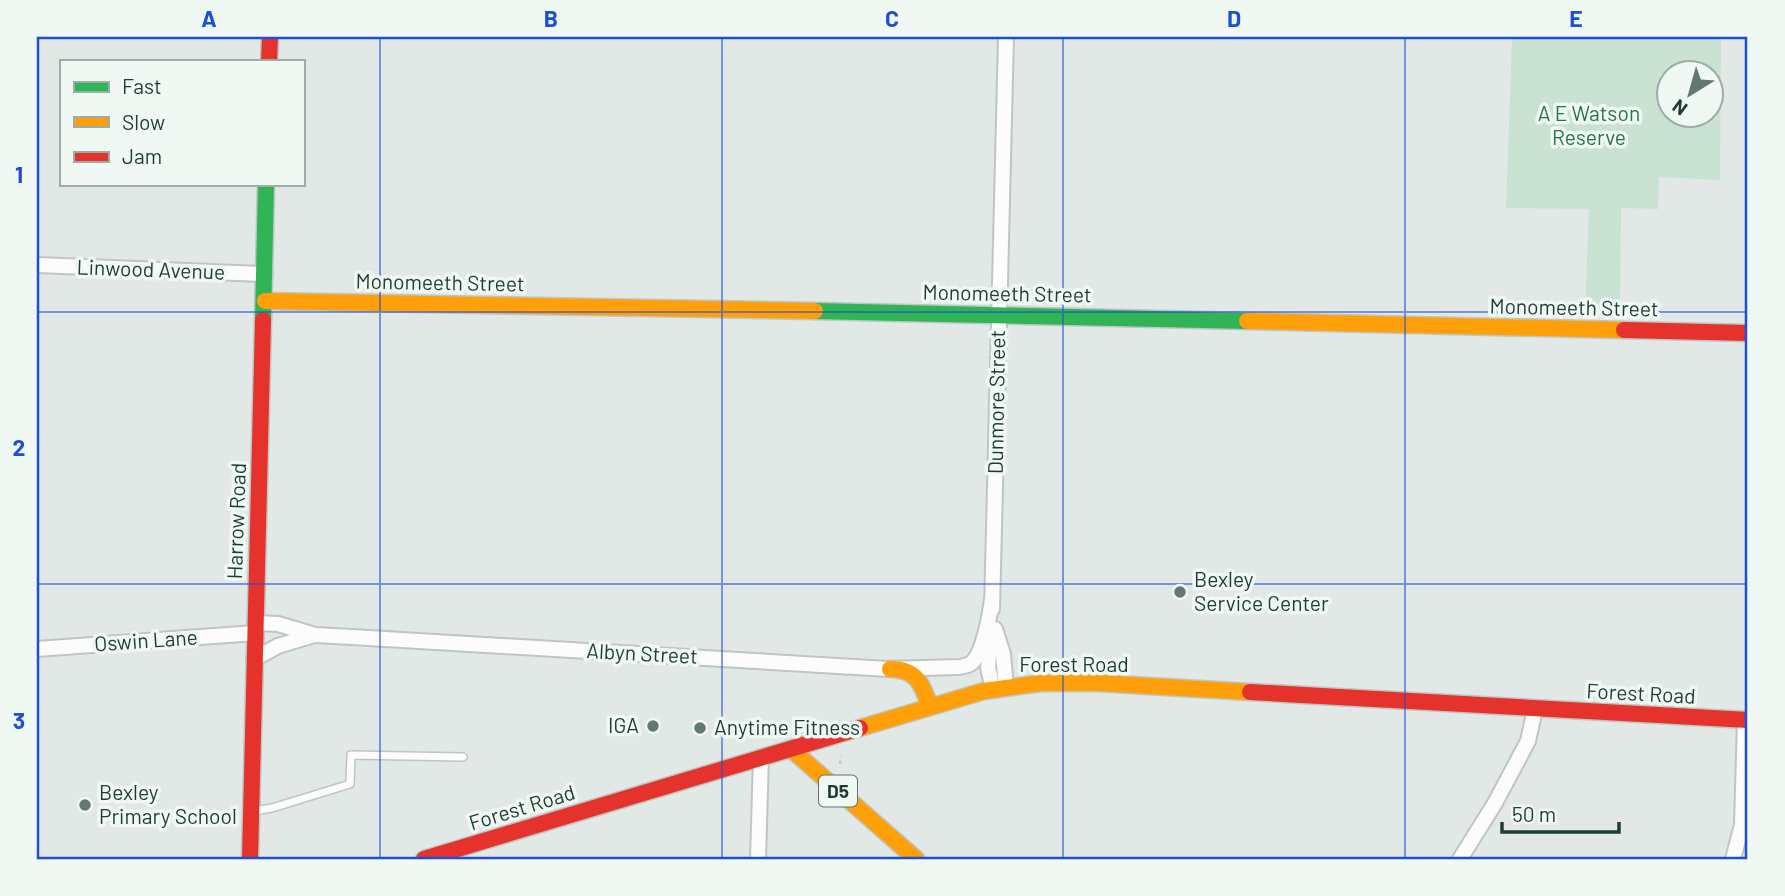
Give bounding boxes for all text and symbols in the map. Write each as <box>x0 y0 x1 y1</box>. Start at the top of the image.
text: A <box>201 4 217 32</box>
text: B <box>544 4 558 32</box>
text: C <box>885 4 899 32</box>
text: D <box>1227 4 1241 32</box>
text: E <box>1569 4 1583 32</box>
legend <box>60 60 304 186</box>
north arrow <box>1656 60 1726 130</box>
text: Fast <box>122 73 162 98</box>
text: N <box>1667 95 1691 121</box>
park label: A E Watson Reserve <box>1538 100 1640 149</box>
text: Slow <box>122 109 165 134</box>
text: Jam <box>122 143 162 168</box>
text: 1 <box>15 160 23 188</box>
street label: Linwood Avenue <box>76 253 226 284</box>
street label: Monomeeth Street <box>355 268 525 295</box>
street label: Monomeeth Street <box>922 279 1092 306</box>
street label: Monomeeth Street <box>1489 293 1659 320</box>
street label: Dunmore Street <box>982 330 1009 474</box>
text: 2 <box>13 433 25 461</box>
street label: Harrow Road <box>221 462 250 580</box>
place label: Bexley Service Center <box>1194 566 1329 615</box>
marker: Bexley Service Center <box>1172 584 1188 600</box>
street label: Oswin Lane <box>93 623 198 656</box>
street label: Albyn Street <box>586 637 698 668</box>
street label: Forest Road <box>1019 651 1129 676</box>
street label: Forest Road <box>1586 677 1696 708</box>
text: 3 <box>13 706 25 734</box>
place label: IGA <box>608 712 639 737</box>
place label: Anytime Fitness <box>714 714 860 739</box>
marker: IGA <box>645 718 661 734</box>
marker: Anytime Fitness <box>692 720 708 736</box>
road number: D5 <box>819 776 857 806</box>
place label: Bexley Primary School <box>99 779 237 828</box>
street label: Forest Road <box>466 779 578 835</box>
scale bar <box>1502 791 1619 835</box>
marker: Bexley Primary School <box>77 797 93 813</box>
text: 50 m <box>1512 801 1556 826</box>

